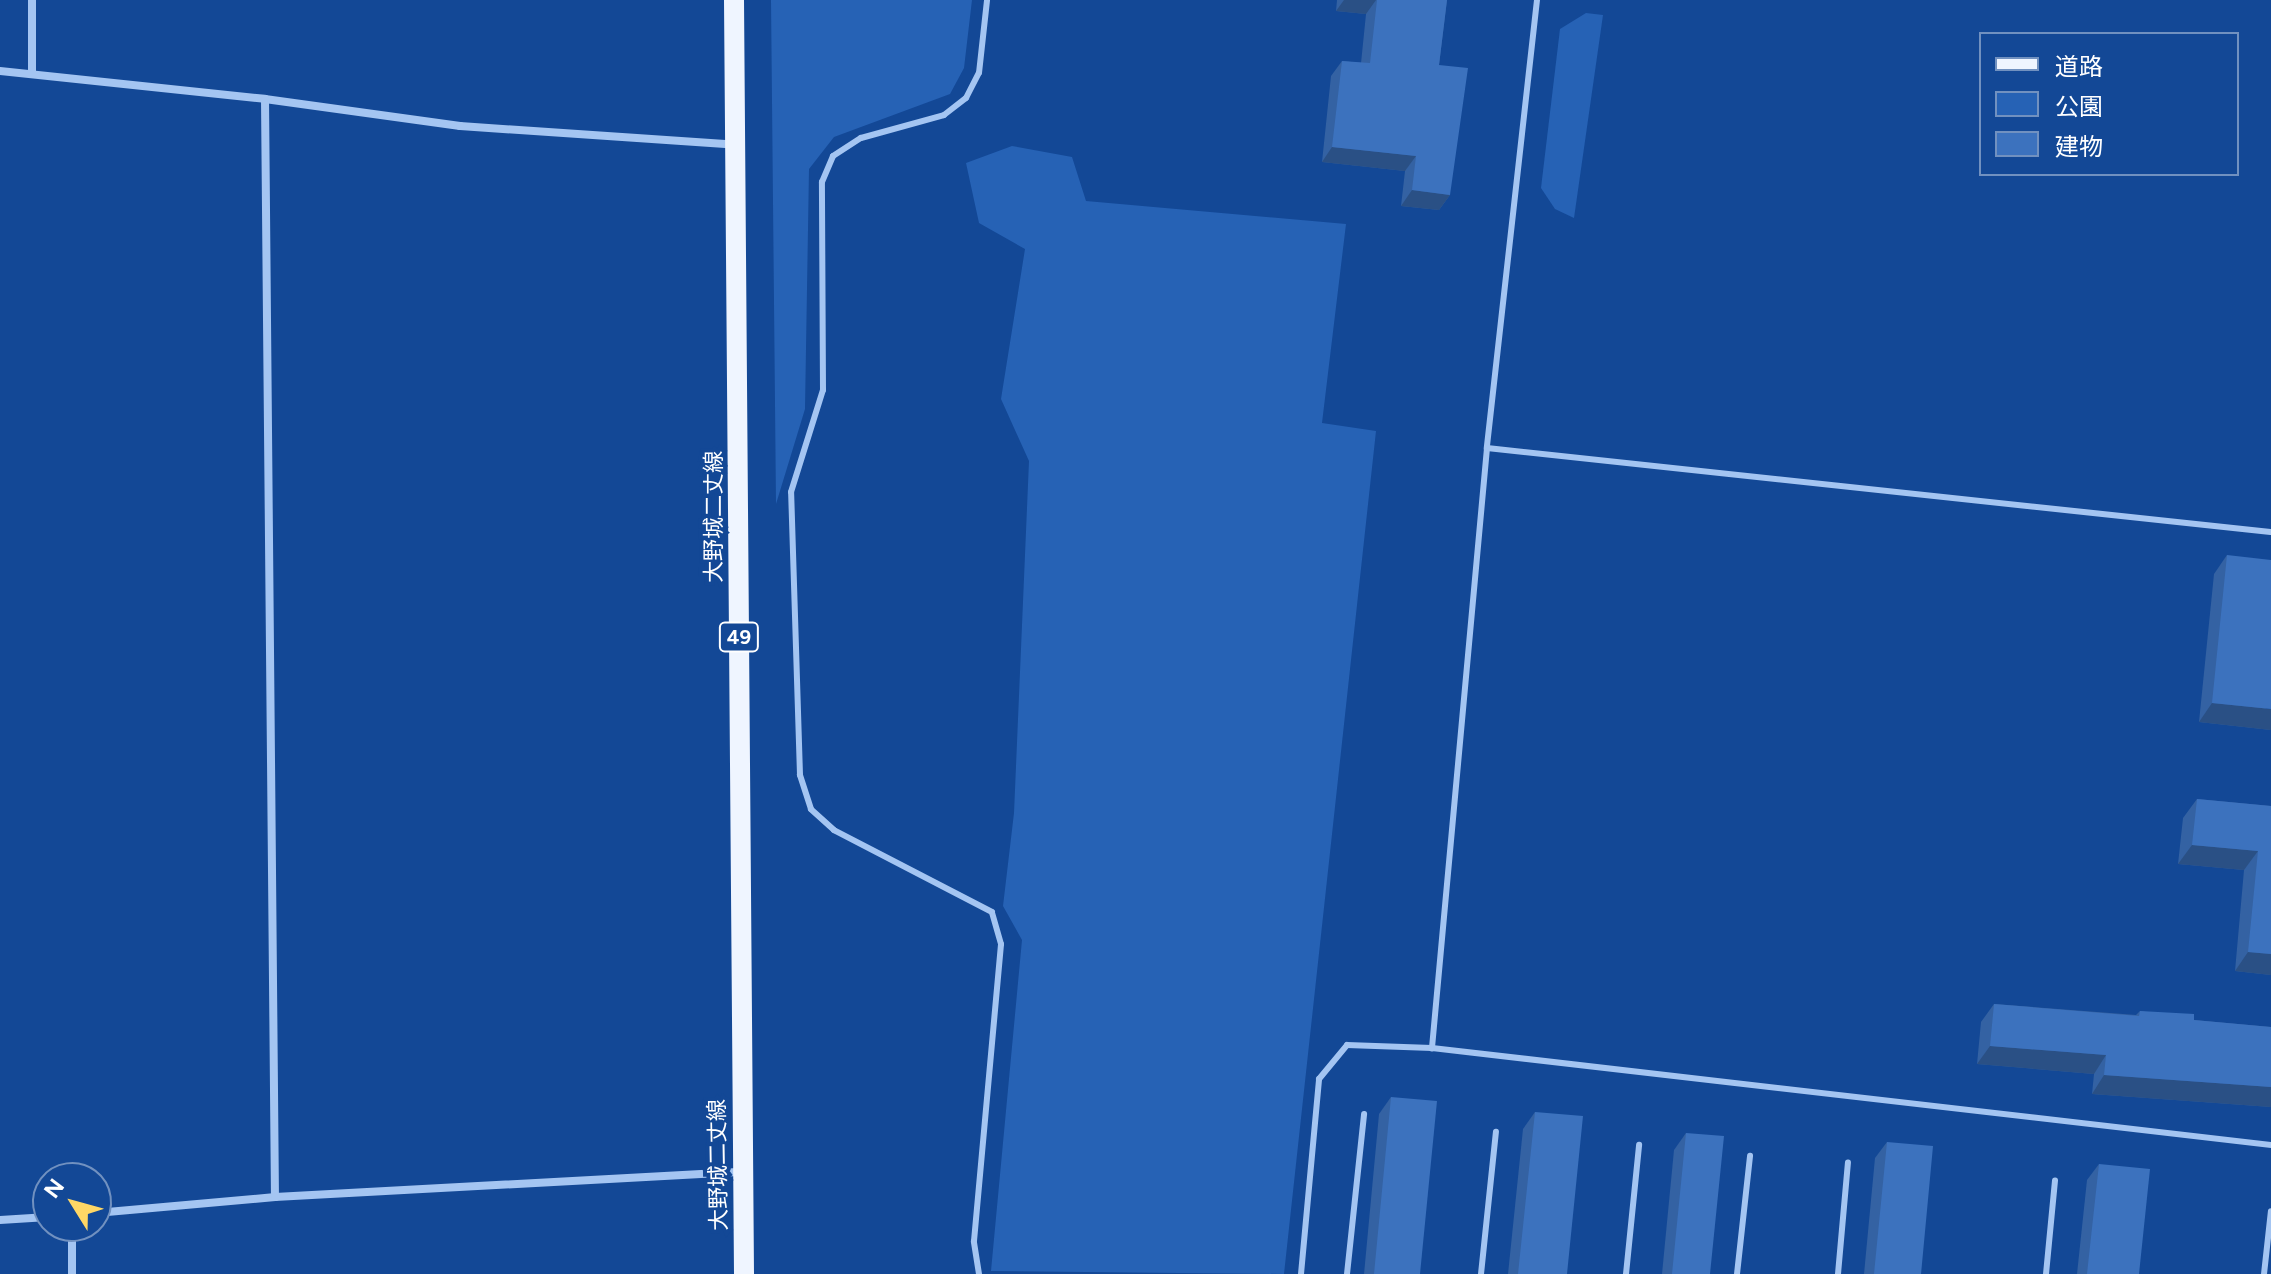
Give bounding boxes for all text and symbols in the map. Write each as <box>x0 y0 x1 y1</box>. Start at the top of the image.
legend <box>1979 32 2239 176</box>
text: 道路 <box>2055 52 2103 81</box>
text: 公園 <box>2055 92 2103 121</box>
text: 建物 <box>2055 132 2103 161</box>
street label: 大野城二丈線 <box>701 451 727 583</box>
road number: 49 <box>717 621 761 653</box>
street label: 大野城二丈線 <box>704 1099 732 1231</box>
north arrow <box>32 1162 112 1242</box>
text: N <box>38 1174 70 1203</box>

